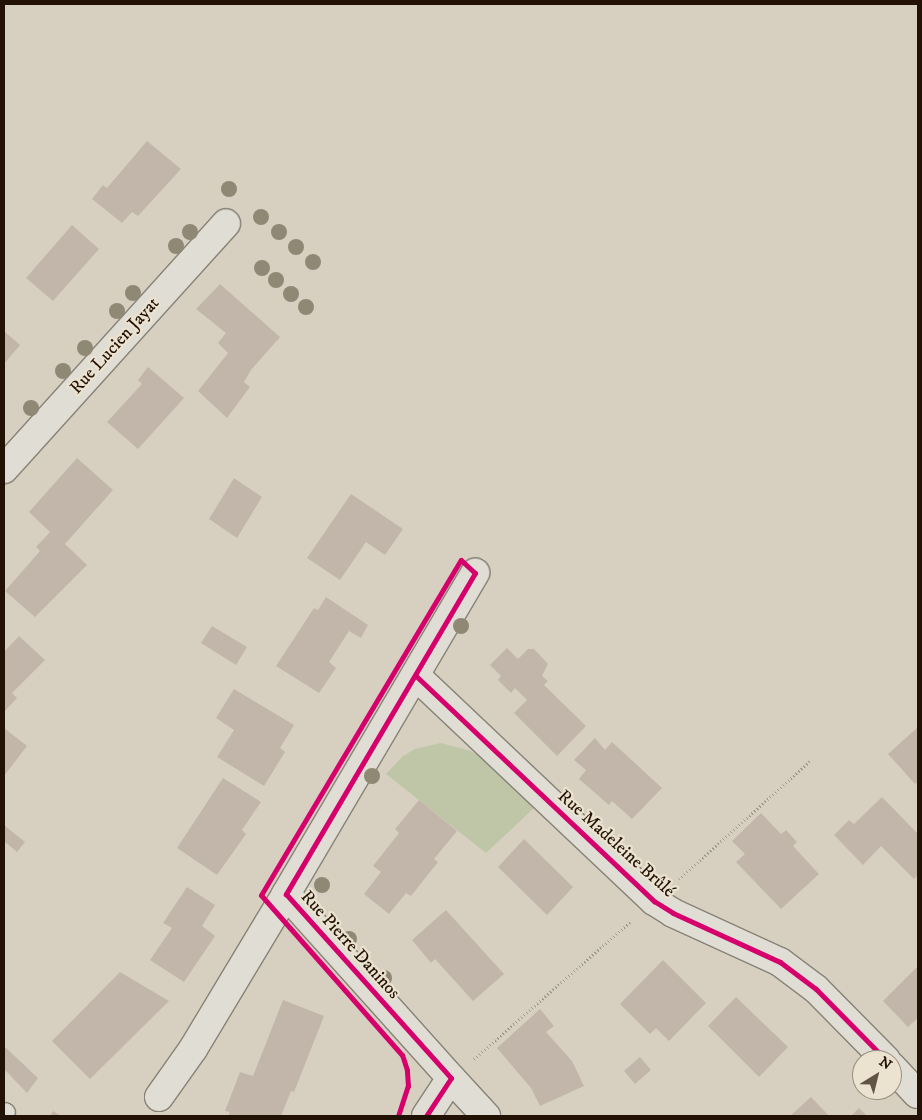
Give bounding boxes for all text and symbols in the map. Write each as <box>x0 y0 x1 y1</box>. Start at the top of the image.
street label: Rue Lucien Jayat <box>66 293 164 399</box>
street label: Rue Madeleine Brûlé <box>553 786 679 902</box>
street label: Rue Pierre Daninos <box>296 886 404 1004</box>
north arrow <box>852 1050 902 1100</box>
text: N <box>875 1053 895 1074</box>

